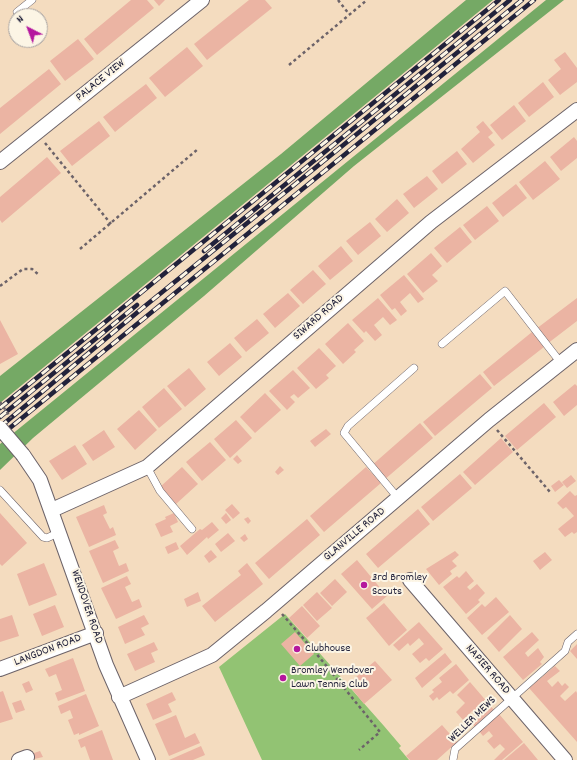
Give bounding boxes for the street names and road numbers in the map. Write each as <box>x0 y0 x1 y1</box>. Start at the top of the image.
street label: PALACE VIEW <box>73 57 129 105</box>
street label: SIWARD ROAD <box>291 292 347 344</box>
street label: GLANVILLE ROAD <box>321 505 389 565</box>
street label: WENDOVER ROAD <box>67 568 105 646</box>
street label: LANGDON ROAD <box>12 632 84 670</box>
street label: NAPIER ROAD <box>462 642 512 698</box>
street label: WELLER MEWS <box>446 694 500 746</box>

